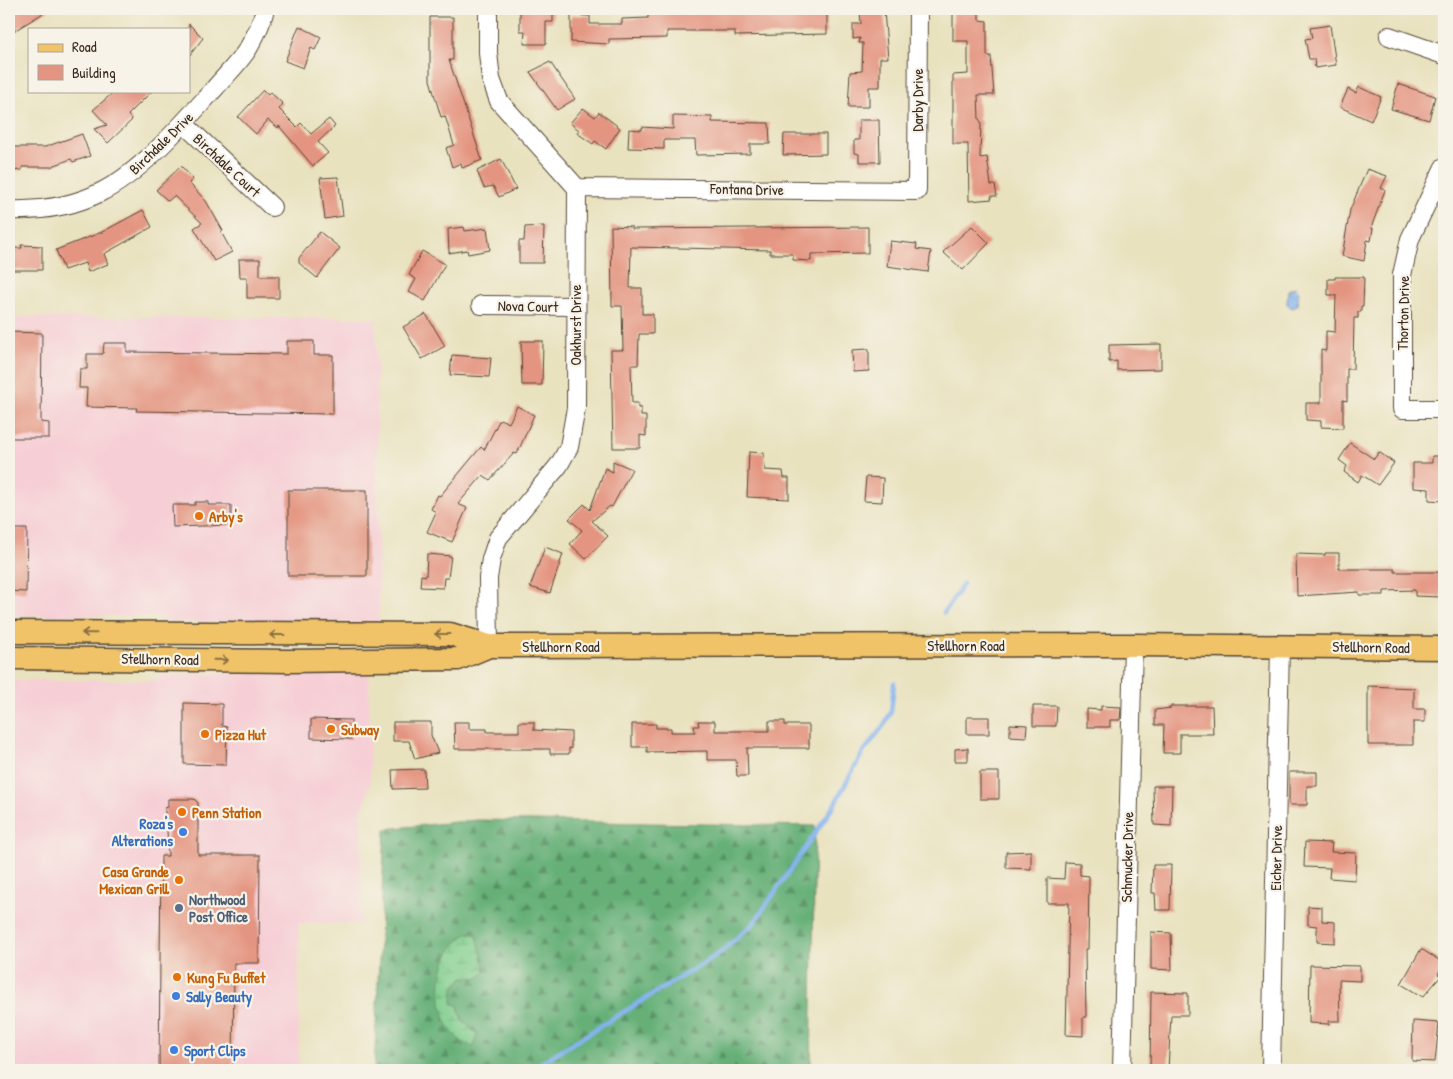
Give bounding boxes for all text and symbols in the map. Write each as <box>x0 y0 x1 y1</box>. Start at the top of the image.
legend <box>28 28 190 92</box>
text: Road <box>72 36 97 57</box>
text: Building <box>72 62 116 83</box>
street label: Darby Drive <box>907 68 928 132</box>
street label: Birchdale Drive <box>124 107 198 179</box>
street label: Birchdale Court <box>189 128 266 202</box>
street label: Fontana Drive <box>709 178 784 200</box>
street label: Thorton Drive <box>1392 275 1414 351</box>
street label: Oakhurst Drive <box>565 284 586 366</box>
street label: Nova Court <box>498 295 559 317</box>
place label: Arby's <box>209 506 243 528</box>
marker: Arby's <box>193 510 205 522</box>
one-way arrow <box>81 628 98 638</box>
one-way arrow <box>434 629 450 639</box>
one-way arrow <box>269 630 286 640</box>
street label: Stellhorn Road <box>927 635 1005 656</box>
street label: Stellhorn Road <box>522 636 600 657</box>
street label: Stellhorn Road <box>1332 636 1410 658</box>
street label: Stellhorn Road <box>121 648 199 670</box>
one-way arrow <box>213 655 229 664</box>
place label: Subway <box>341 719 380 741</box>
marker: Subway <box>325 723 337 735</box>
place label: Pizza Hut <box>215 724 267 745</box>
marker: Pizza Hut <box>199 728 211 740</box>
place label: Penn Station <box>192 802 262 823</box>
marker: Penn Station <box>176 806 188 818</box>
street label: Schmucker Drive <box>1116 811 1138 903</box>
place label: Roza's Alterations <box>112 813 173 851</box>
street label: Eicher Drive <box>1265 825 1287 891</box>
marker: Roza's Alterations <box>177 826 189 838</box>
place label: Casa Grande Mexican Grill <box>99 861 170 899</box>
marker: Casa Grande Mexican Grill <box>173 874 185 886</box>
place label: Northwood Post Office <box>189 889 248 927</box>
marker: Northwood Post Office <box>173 902 185 914</box>
place label: Kung Fu Buffet <box>187 967 266 989</box>
marker: Kung Fu Buffet <box>171 971 183 983</box>
place label: Sally Beauty <box>186 986 253 1008</box>
marker: Sally Beauty <box>170 990 182 1002</box>
place label: Sport Clips <box>184 1040 246 1062</box>
marker: Sport Clips <box>168 1044 180 1056</box>

